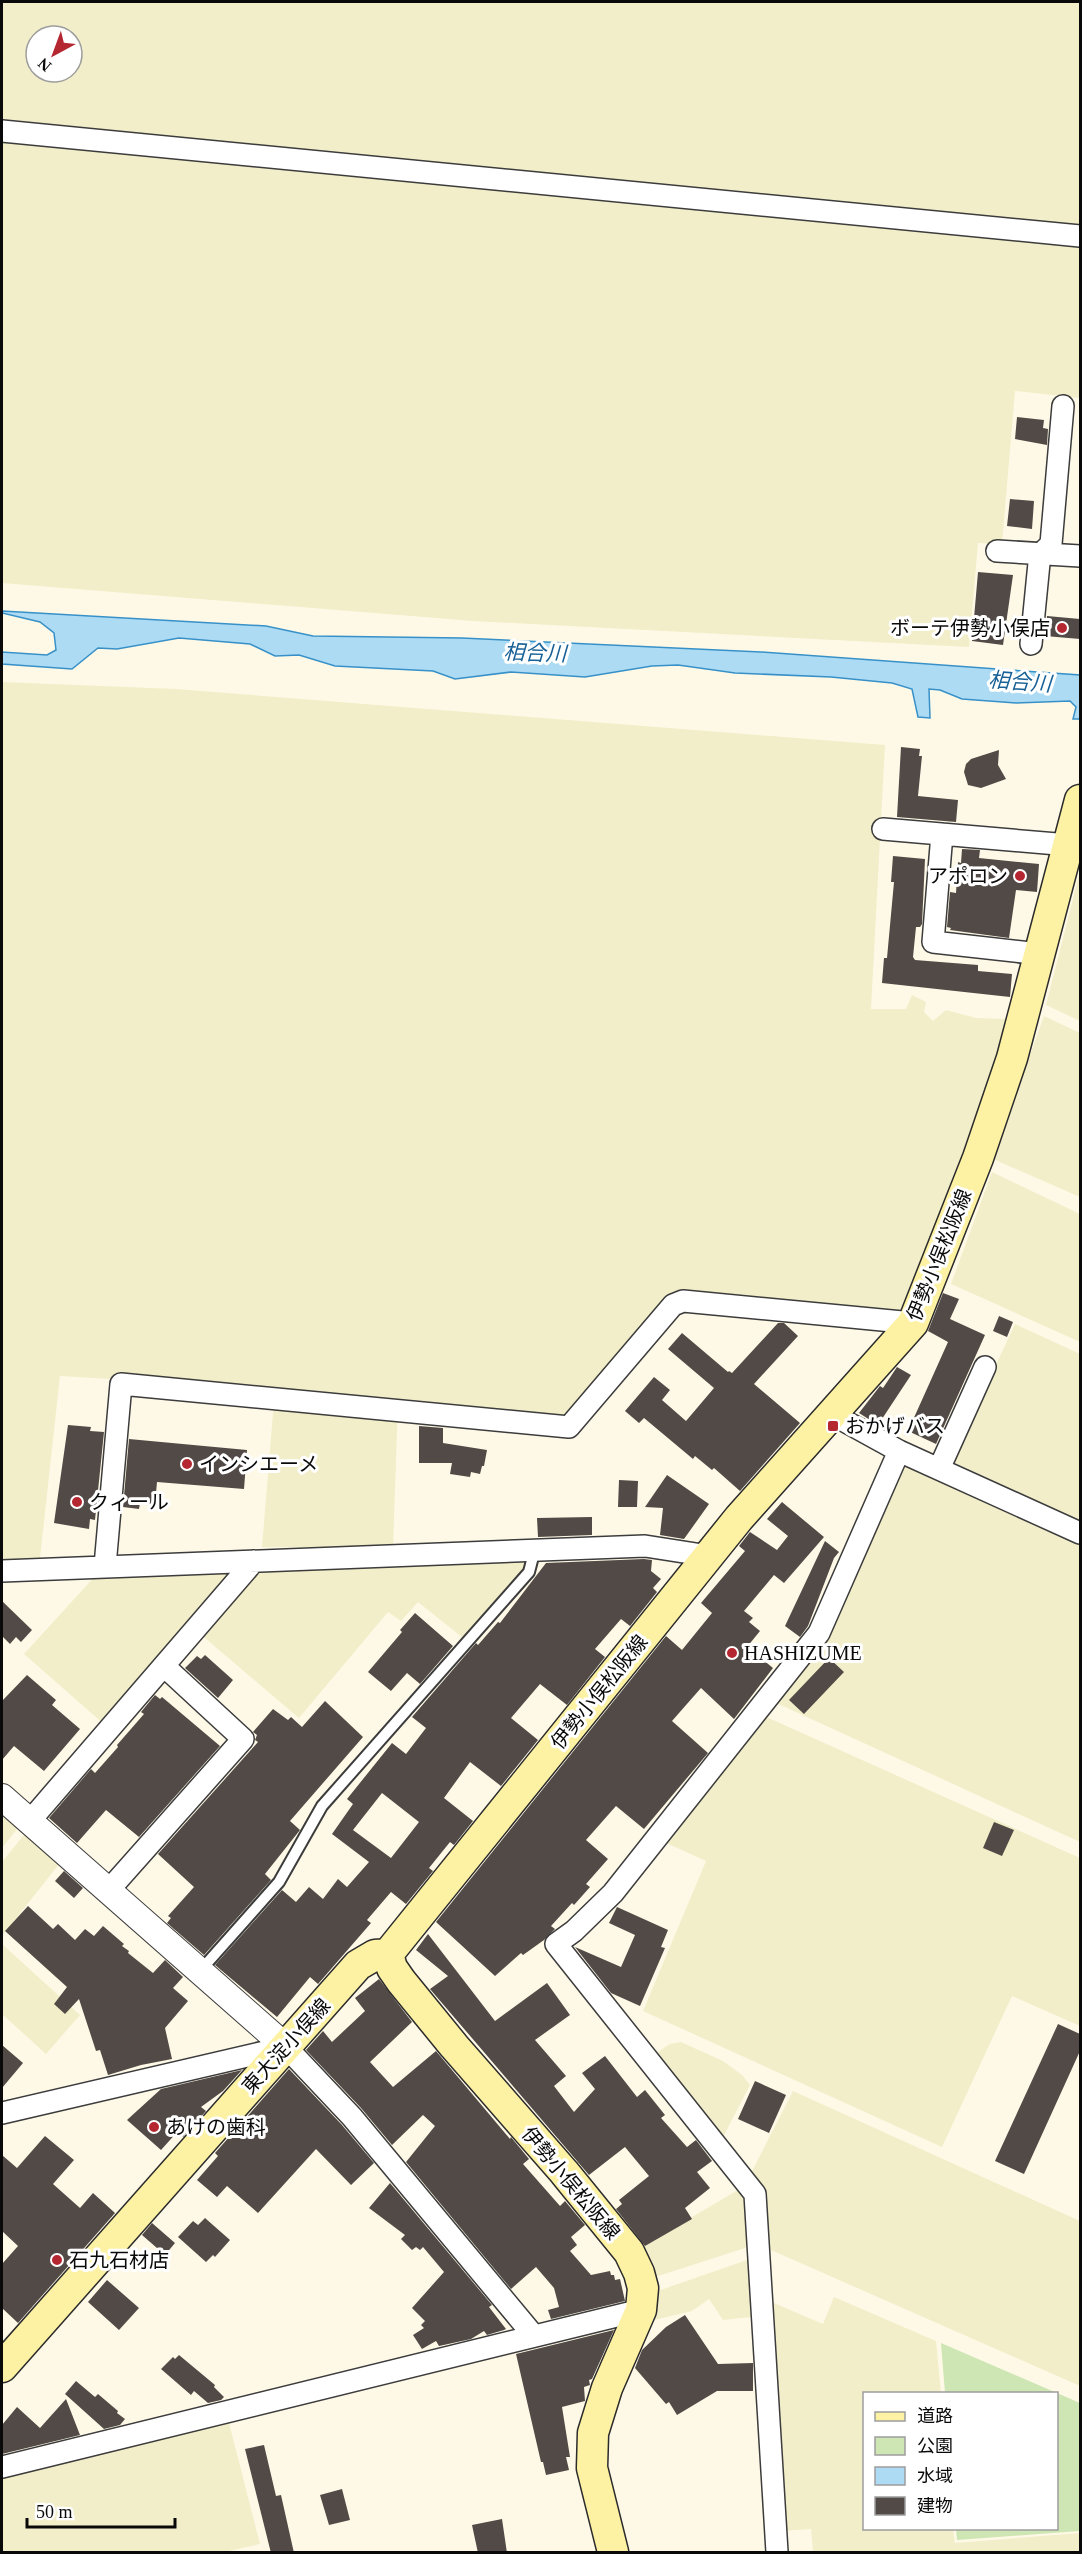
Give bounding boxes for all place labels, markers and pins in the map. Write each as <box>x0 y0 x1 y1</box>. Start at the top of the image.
place label: ボーテ伊勢小俣店 <box>890 617 1050 639</box>
marker: ボーテ伊勢小俣店 <box>1055 621 1069 635</box>
place label: アポロン <box>928 865 1008 887</box>
marker: アポロン <box>1013 869 1027 883</box>
place label: おかげバス <box>845 1415 945 1437</box>
marker: おかげバス <box>826 1419 840 1433</box>
place label: インシエーメ <box>199 1453 318 1475</box>
marker: インシエーメ <box>180 1457 194 1471</box>
place label: クィール <box>89 1491 169 1513</box>
marker: クィール <box>70 1495 84 1509</box>
place label: HASHIZUME <box>744 1642 862 1664</box>
marker: HASHIZUME <box>725 1646 739 1660</box>
place label: あけの歯科 <box>166 2116 266 2138</box>
marker: あけの歯科 <box>147 2120 161 2134</box>
place label: 石九石材店 <box>69 2249 169 2271</box>
marker: 石九石材店 <box>50 2253 64 2267</box>

